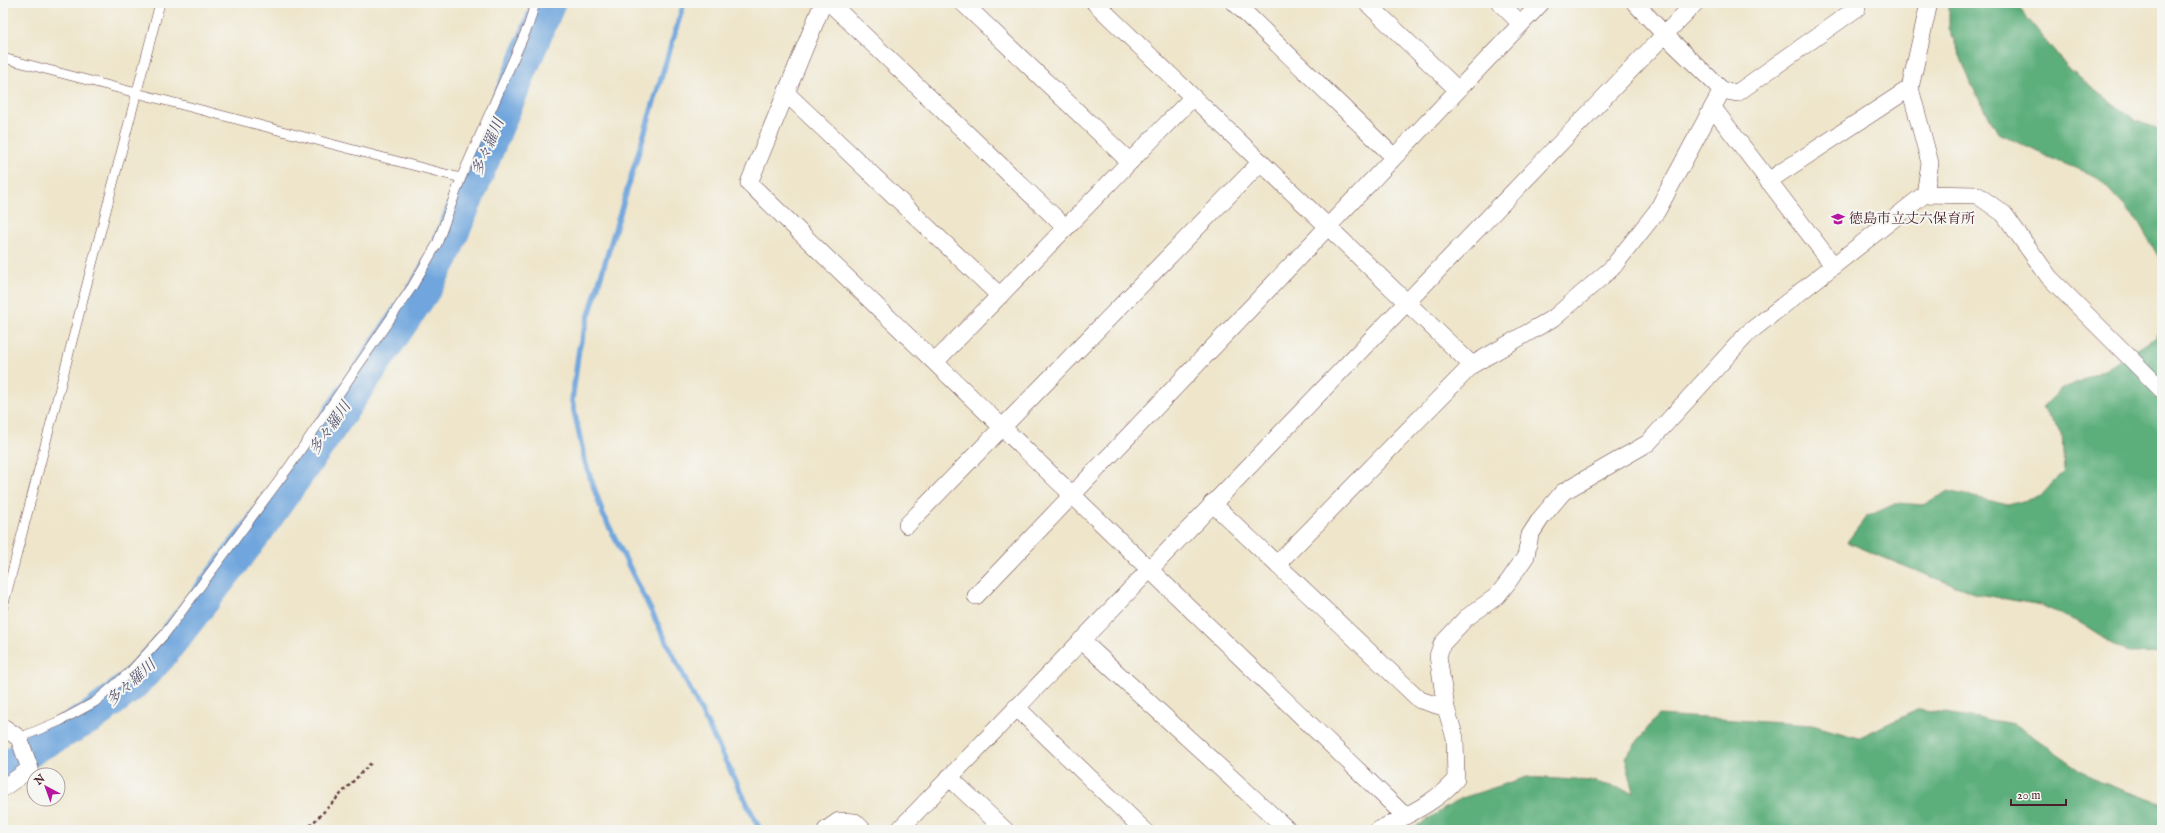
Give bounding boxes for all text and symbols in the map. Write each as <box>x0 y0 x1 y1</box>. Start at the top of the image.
water label: 多々羅川 <box>468 114 509 178</box>
place label: 徳島市立丈六保育所 <box>1849 210 1975 228</box>
school or university icon: 徳島市立丈六保育所 <box>1830 211 1846 227</box>
water label: 多々羅川 <box>305 396 356 458</box>
water label: 多々羅川 <box>102 655 161 710</box>
north arrow <box>26 767 66 807</box>
text: N <box>31 771 49 789</box>
scale bar <box>2011 781 2066 807</box>
text: 20 m <box>2017 788 2040 803</box>

